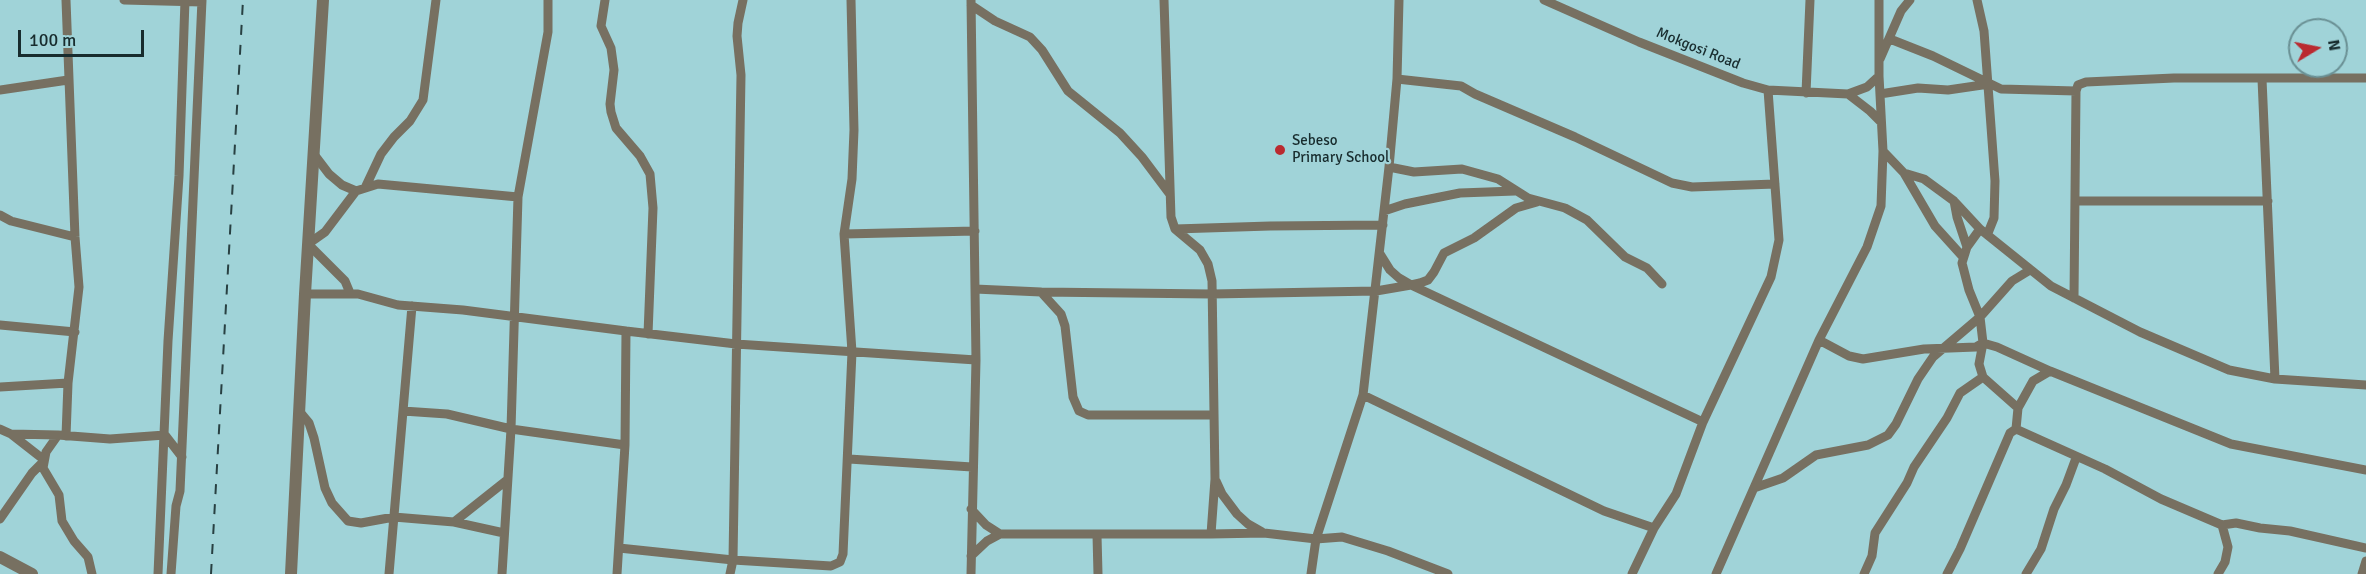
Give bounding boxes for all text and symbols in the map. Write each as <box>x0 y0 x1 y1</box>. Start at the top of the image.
scale bar <box>21 18 147 56</box>
north arrow <box>2288 18 2348 78</box>
street label: Mokgosi Road <box>1653 24 1743 74</box>
text: 100 m <box>29 29 76 51</box>
text: N <box>2323 38 2345 52</box>
place label: Sebeso Primary School <box>1292 132 1389 167</box>
marker: Sebeso Primary School <box>1273 143 1287 157</box>

